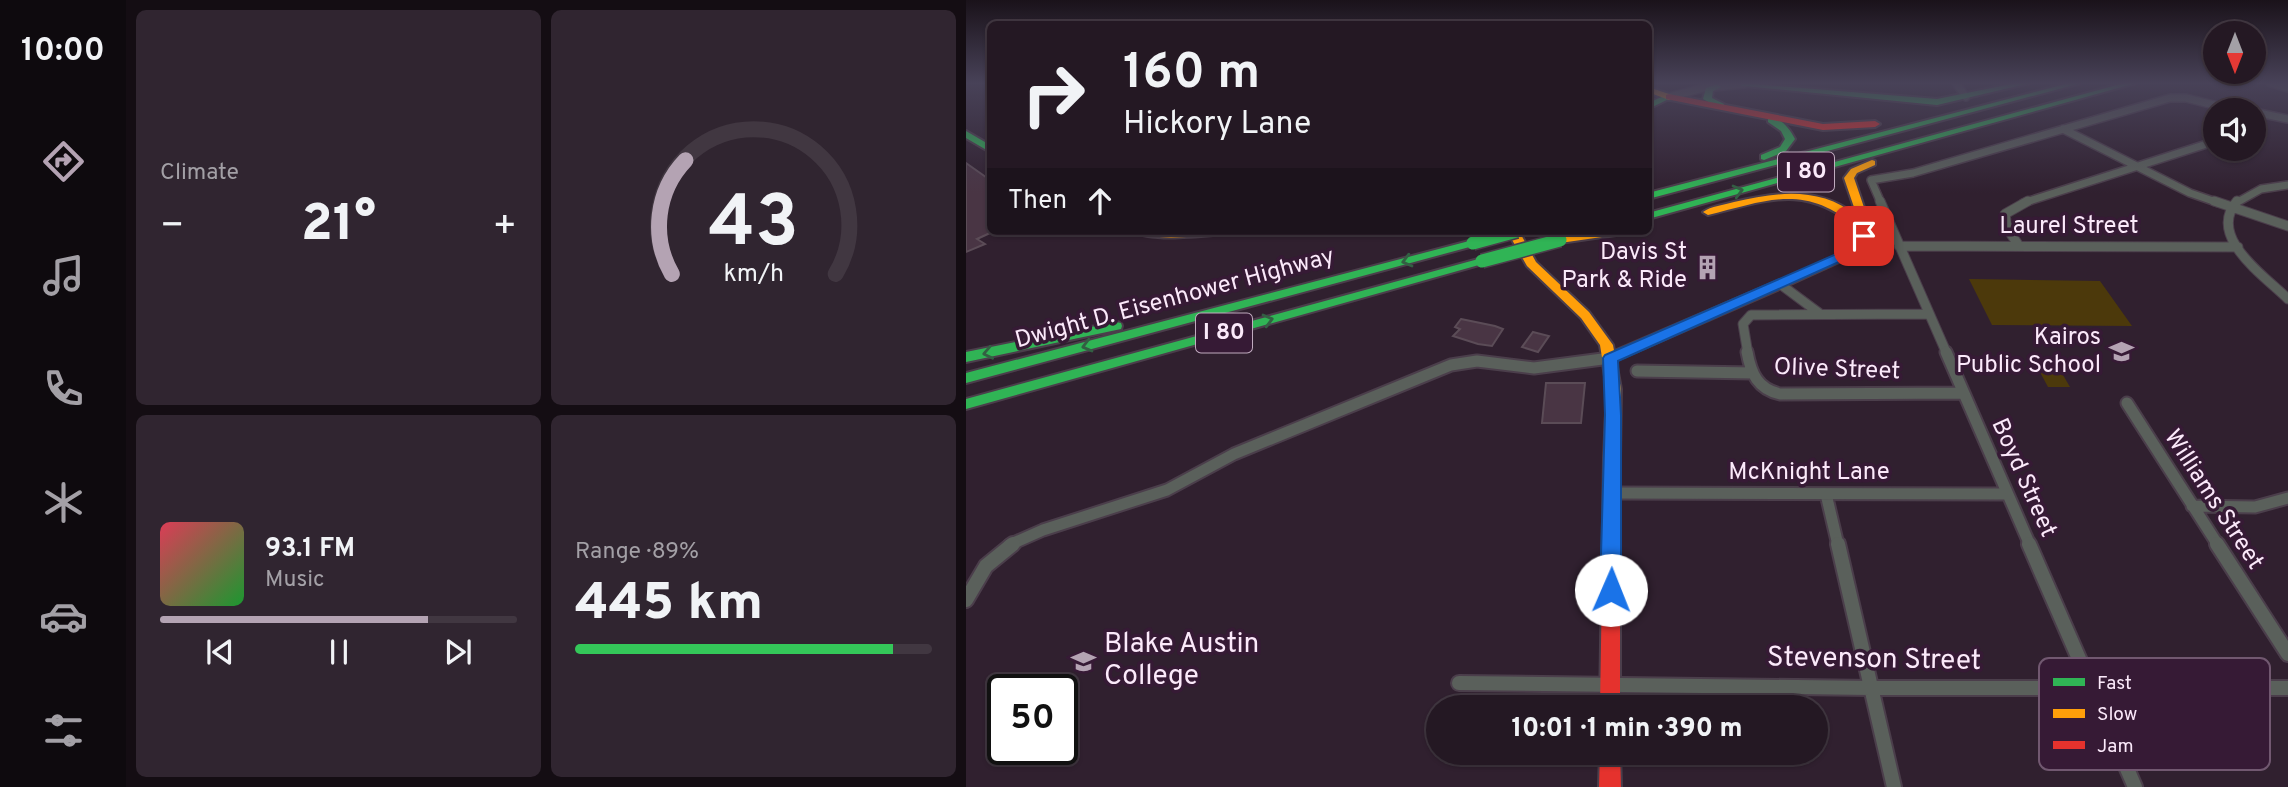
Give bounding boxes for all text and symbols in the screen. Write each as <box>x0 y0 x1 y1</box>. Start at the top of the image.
north arrow <box>2203 21 2266 84</box>
map controls <box>2203 21 2266 161</box>
text: 10:00 <box>21 32 105 72</box>
text: 160 m <box>1123 44 1260 106</box>
icon: right <box>1008 49 1099 140</box>
button: sound <box>2203 98 2266 161</box>
text: Hickory Lane <box>1123 105 1311 145</box>
icon: directions <box>39 137 88 186</box>
road number: I 80 <box>1778 153 1834 192</box>
text: Climate <box>160 159 239 188</box>
text: 43 <box>708 180 799 272</box>
icon: ahead <box>1081 182 1119 220</box>
text: Then <box>1008 185 1067 218</box>
one-way arrow <box>1732 185 1744 199</box>
text: 21° <box>301 193 376 259</box>
text: − <box>160 203 185 252</box>
text: + <box>492 203 517 252</box>
pin <box>1834 206 1894 266</box>
street label: Laurel Street <box>1999 212 2139 242</box>
icon: arrive <box>1845 217 1883 255</box>
place label: Davis St Park & Ride <box>1561 238 1687 296</box>
street label: Dwight D. Eisenhower Highway <box>1012 242 1338 356</box>
icon: music <box>39 251 88 300</box>
one-way arrow <box>1401 252 1413 267</box>
building icon: Davis St Park & Ride <box>1693 253 1721 281</box>
text: km/h <box>723 258 784 290</box>
road number: I 80 <box>1196 314 1252 352</box>
one-way arrow <box>1262 314 1274 329</box>
place label: Kairos Public School <box>1956 323 2101 381</box>
one-way arrow <box>1081 338 1093 352</box>
school or university icon: Kairos Public School <box>2107 338 2135 366</box>
one-way arrow <box>982 344 994 359</box>
street label: Olive Street <box>1773 353 1901 387</box>
icon: phone <box>39 364 88 413</box>
street label: Boyd Street <box>1983 414 2063 542</box>
street label: Williams Street <box>2157 424 2269 576</box>
street label: McKnight Lane <box>1728 458 1890 488</box>
icon: climate <box>39 478 88 527</box>
text: 93.1 FM <box>265 533 355 566</box>
text: Range · 89% <box>575 538 699 567</box>
position arrow <box>1574 553 1648 627</box>
text: Music <box>265 566 325 595</box>
text: 445 km <box>575 572 763 638</box>
icon: car <box>39 592 88 641</box>
place label: Blake Austin College <box>1104 627 1259 695</box>
icon: previous <box>201 633 239 671</box>
icon: pause <box>320 633 358 671</box>
icon: next <box>439 633 477 671</box>
street label: Stevenson Street <box>1767 640 1981 680</box>
school or university icon: Blake Austin College <box>1070 647 1098 675</box>
legend <box>2039 658 2270 770</box>
text: Fast <box>2097 672 2132 696</box>
speed limit sign: 50 <box>987 674 1078 765</box>
text: Slow <box>2097 703 2137 727</box>
icon: filters <box>39 706 88 755</box>
text: 10:01 · 1 min · 390 m <box>1511 713 1743 746</box>
text: Jam <box>2097 735 2134 759</box>

